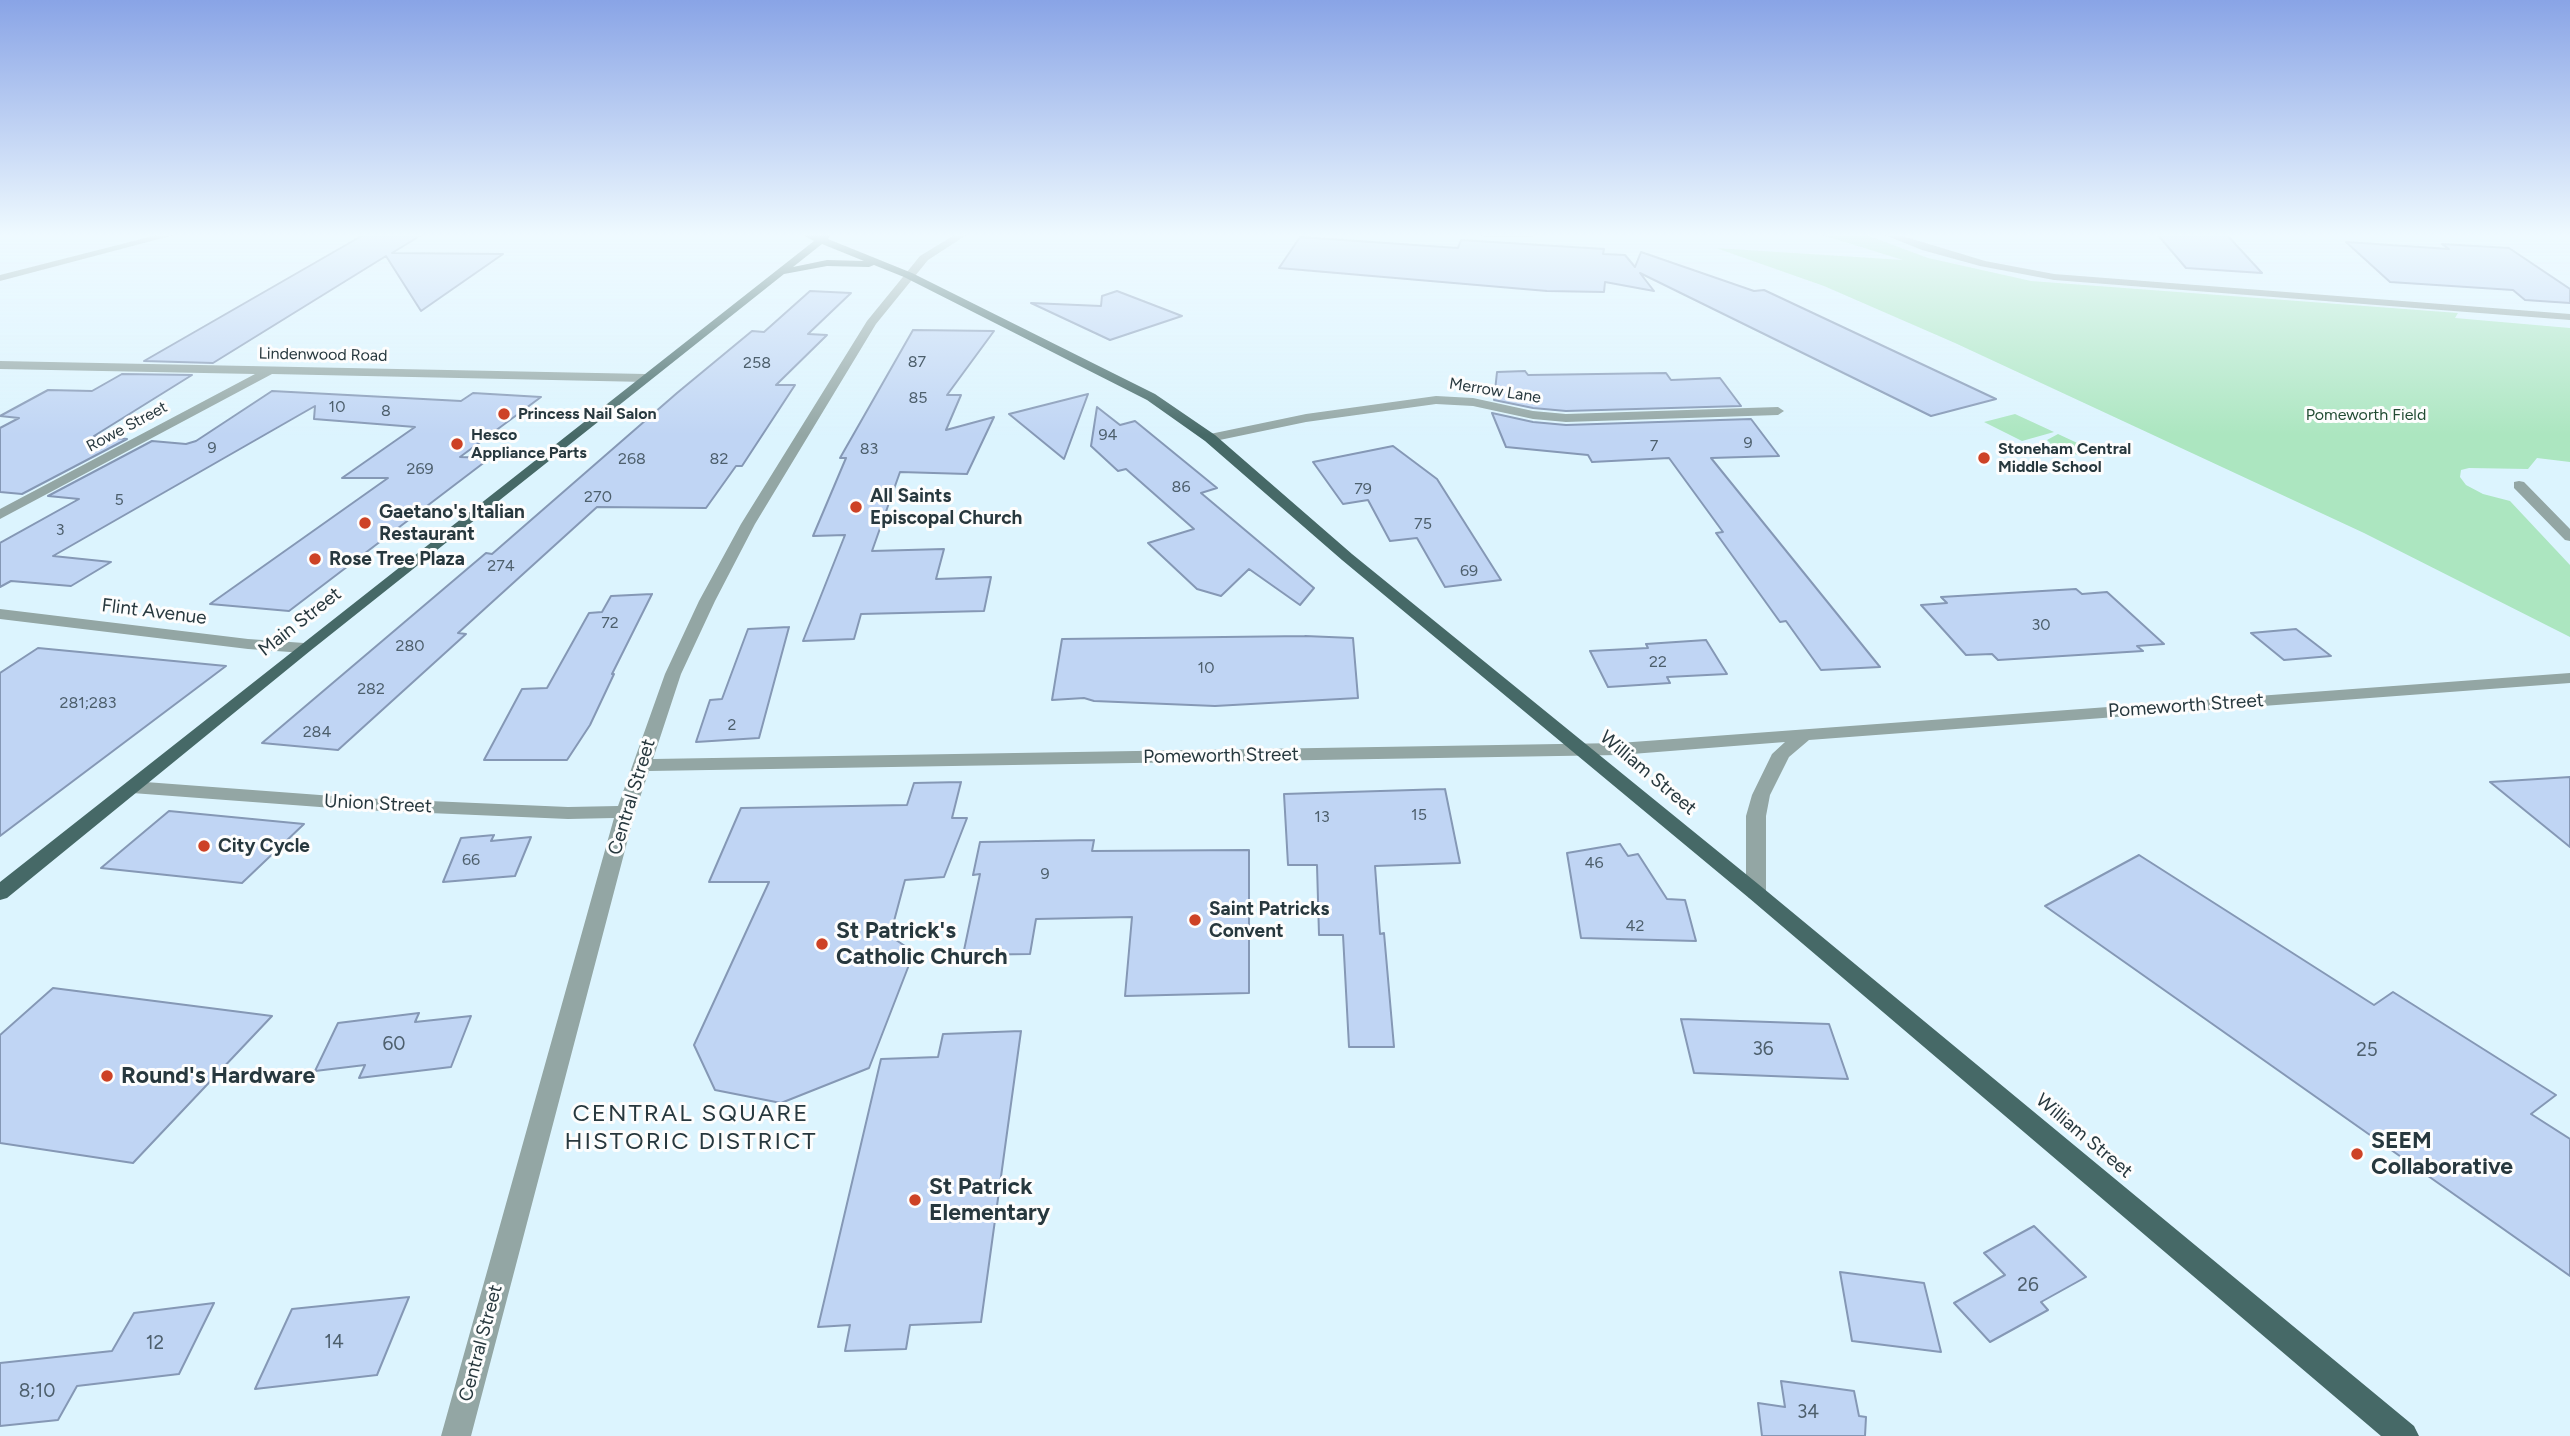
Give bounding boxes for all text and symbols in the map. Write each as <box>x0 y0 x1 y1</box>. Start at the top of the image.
street label: Lindenwood Road <box>258 344 388 366</box>
house number: 87 <box>908 352 926 372</box>
house number: 258 <box>743 353 771 373</box>
street label: Merrow Lane <box>1448 374 1542 408</box>
house number: 85 <box>908 388 928 408</box>
house number: 10 <box>329 397 345 417</box>
street label: Rowe Street <box>83 398 171 456</box>
house number: 8 <box>381 401 391 421</box>
place label: Princess Nail Salon <box>518 404 657 424</box>
park label: Pomeworth Field <box>2306 405 2426 425</box>
marker: Princess Nail Salon <box>496 406 512 422</box>
place label: Hesco Appliance Parts <box>471 425 587 463</box>
house number: 94 <box>1099 425 1117 445</box>
house number: 9 <box>1743 433 1753 453</box>
marker: Hesco Appliance Parts <box>449 436 465 452</box>
house number: 7 <box>1650 436 1658 456</box>
house number: 9 <box>207 438 217 458</box>
house number: 83 <box>860 439 878 459</box>
place label: Stoneham Central Middle School <box>1998 439 2131 477</box>
house number: 268 <box>618 449 646 469</box>
house number: 82 <box>710 449 728 469</box>
marker: Stoneham Central Middle School <box>1976 450 1992 466</box>
house number: 269 <box>406 459 434 479</box>
house number: 86 <box>1172 477 1190 497</box>
house number: 79 <box>1354 479 1372 499</box>
place label: All Saints Episcopal Church <box>870 485 1022 529</box>
house number: 270 <box>584 487 612 507</box>
house number: 5 <box>114 490 124 510</box>
marker: All Saints Episcopal Church <box>848 499 864 515</box>
place label: Gaetano's Italian Restaurant <box>379 501 525 545</box>
house number: 75 <box>1414 514 1432 534</box>
marker: Gaetano's Italian Restaurant <box>357 515 373 531</box>
house number: 3 <box>56 520 64 540</box>
place label: Rose Tree Plaza <box>329 548 465 570</box>
marker: Rose Tree Plaza <box>307 551 323 567</box>
house number: 274 <box>487 556 515 576</box>
house number: 69 <box>1460 561 1478 581</box>
street label: Main Street <box>254 583 346 661</box>
street label: Flint Avenue <box>100 594 208 630</box>
house number: 72 <box>601 613 619 633</box>
house number: 30 <box>2032 615 2050 635</box>
house number: 280 <box>395 636 425 656</box>
house number: 22 <box>1649 652 1667 672</box>
house number: 10 <box>1198 658 1214 678</box>
house number: 282 <box>357 679 385 699</box>
street label: Pomeworth Street <box>2107 689 2265 723</box>
house number: 281;283 <box>60 693 116 713</box>
house number: 2 <box>728 715 736 735</box>
house number: 284 <box>303 722 331 742</box>
street label: William Street <box>1595 726 1701 820</box>
street label: Central Street <box>604 736 660 858</box>
street label: Pomeworth Street <box>1143 743 1299 769</box>
street label: Union Street <box>323 790 433 818</box>
house number: 15 <box>1411 805 1427 825</box>
house number: 13 <box>1314 807 1330 827</box>
place label: City Cycle <box>218 835 310 857</box>
marker: City Cycle <box>196 838 212 854</box>
house number: 66 <box>462 850 480 870</box>
house number: 46 <box>1585 853 1603 873</box>
house number: 9 <box>1040 864 1050 884</box>
place label: Saint Patricks Convent <box>1209 898 1329 942</box>
marker: Saint Patricks Convent <box>1187 912 1203 928</box>
house number: 42 <box>1626 916 1644 936</box>
place label: St Patrick's Catholic Church <box>836 917 1008 971</box>
marker: St Patrick's Catholic Church <box>814 936 830 952</box>
house number: 60 <box>383 1033 405 1055</box>
house number: 36 <box>1752 1038 1774 1060</box>
house number: 25 <box>2356 1039 2378 1061</box>
place label: Round's Hardware <box>121 1062 315 1090</box>
marker: Round's Hardware <box>99 1068 115 1084</box>
street label: William Street <box>2031 1089 2137 1183</box>
district label: CENTRAL SQUARE HISTORIC DISTRICT <box>567 1100 815 1156</box>
place label: SEEM Collaborative <box>2371 1127 2513 1181</box>
marker: SEEM Collaborative <box>2349 1146 2365 1162</box>
place label: St Patrick Elementary <box>929 1173 1050 1227</box>
marker: St Patrick Elementary <box>907 1192 923 1208</box>
house number: 26 <box>2017 1274 2039 1296</box>
street label: Central Street <box>454 1282 508 1404</box>
house number: 14 <box>324 1331 344 1353</box>
house number: 12 <box>146 1332 164 1354</box>
house number: 8;10 <box>19 1380 55 1402</box>
house number: 34 <box>1797 1401 1819 1423</box>

